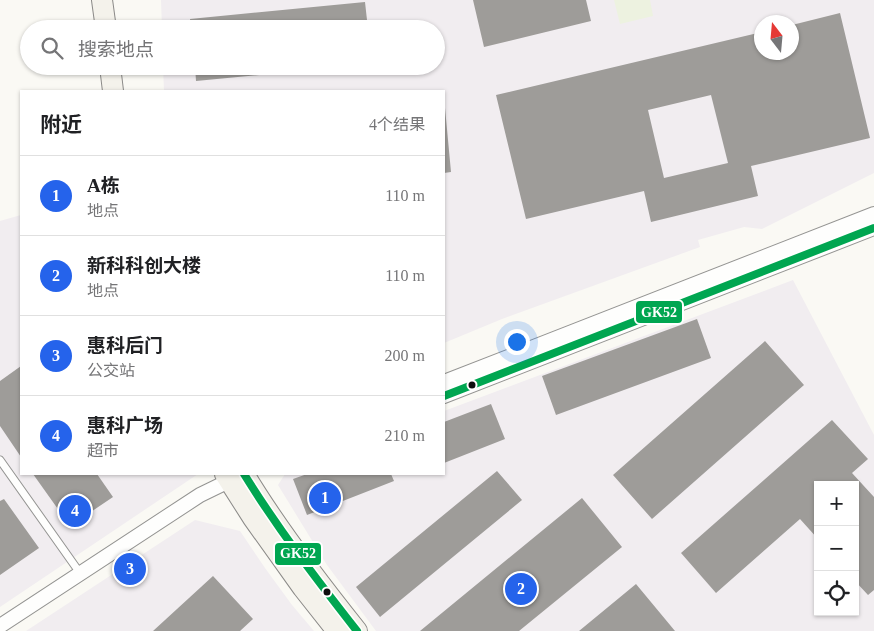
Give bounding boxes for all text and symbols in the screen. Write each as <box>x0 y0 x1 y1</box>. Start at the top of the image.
north arrow <box>754 15 799 60</box>
search box <box>20 20 445 75</box>
icon: search <box>38 34 66 62</box>
text: 搜索地点 <box>78 39 154 60</box>
text: 附近 <box>40 113 82 137</box>
text: 4个结果 <box>369 116 425 133</box>
text: A栋 <box>87 175 120 196</box>
text: 1 <box>52 187 60 204</box>
text: 110 m <box>385 187 425 204</box>
text: 地点 <box>87 202 119 219</box>
text: 新科科创大楼 <box>87 255 201 276</box>
text: 2 <box>52 267 60 284</box>
text: 110 m <box>385 267 425 284</box>
text: 地点 <box>87 282 119 299</box>
line badge: GK52 <box>635 300 683 324</box>
text: GK52 <box>641 305 677 320</box>
your location <box>504 329 530 355</box>
text: 惠科后门 <box>87 335 163 356</box>
text: 3 <box>52 347 60 364</box>
text: 200 m <box>385 347 425 364</box>
text: 公交站 <box>87 362 135 379</box>
unlabelled marker <box>467 380 477 390</box>
text: 惠科广场 <box>87 415 163 436</box>
text: 4 <box>52 427 60 444</box>
text: 210 m <box>385 427 425 444</box>
text: 超市 <box>87 442 119 459</box>
pin: 1 <box>309 479 341 517</box>
map controls <box>814 481 859 616</box>
button: + <box>814 481 859 526</box>
pin: 4 <box>59 492 91 530</box>
button: − <box>814 526 859 571</box>
line badge: GK52 <box>274 542 322 566</box>
text: GK52 <box>280 546 316 561</box>
pin: 3 <box>114 550 146 588</box>
pin: 2 <box>505 570 537 608</box>
button: locate <box>814 571 859 616</box>
unlabelled marker <box>322 587 332 597</box>

